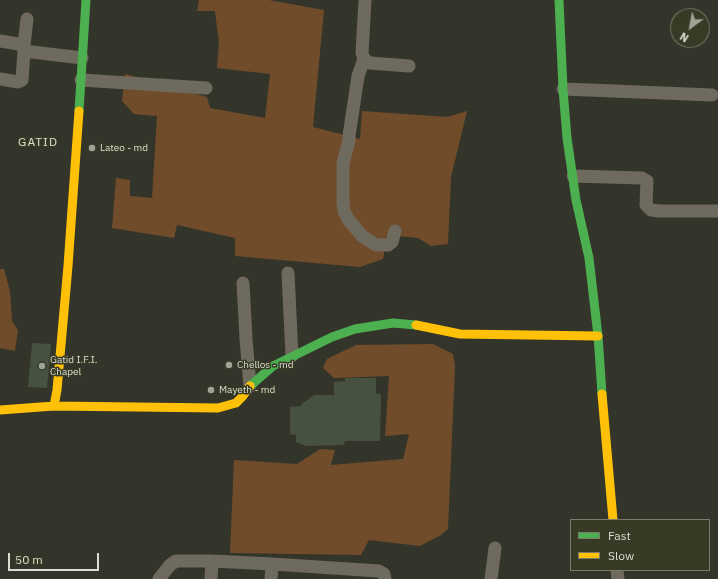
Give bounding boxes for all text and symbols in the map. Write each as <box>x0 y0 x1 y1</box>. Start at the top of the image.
north arrow <box>670 8 710 48</box>
text: N <box>677 29 691 45</box>
district label: GATID <box>18 136 58 150</box>
place label: Lateo - md <box>100 142 148 154</box>
marker: Lateo - md <box>87 143 97 153</box>
place label: Gatid I.F.I. Chapel <box>50 354 97 378</box>
place label: Chellos - md <box>237 359 293 371</box>
marker: Chellos - md <box>224 360 234 370</box>
marker: Gatid I.F.I. Chapel <box>37 361 47 371</box>
place label: Mayeth - md <box>219 384 275 396</box>
marker: Mayeth - md <box>206 385 216 395</box>
legend <box>570 519 710 571</box>
text: Fast <box>608 528 631 543</box>
scale bar <box>10 545 101 571</box>
text: Slow <box>608 548 634 563</box>
text: 50 m <box>15 552 43 567</box>

